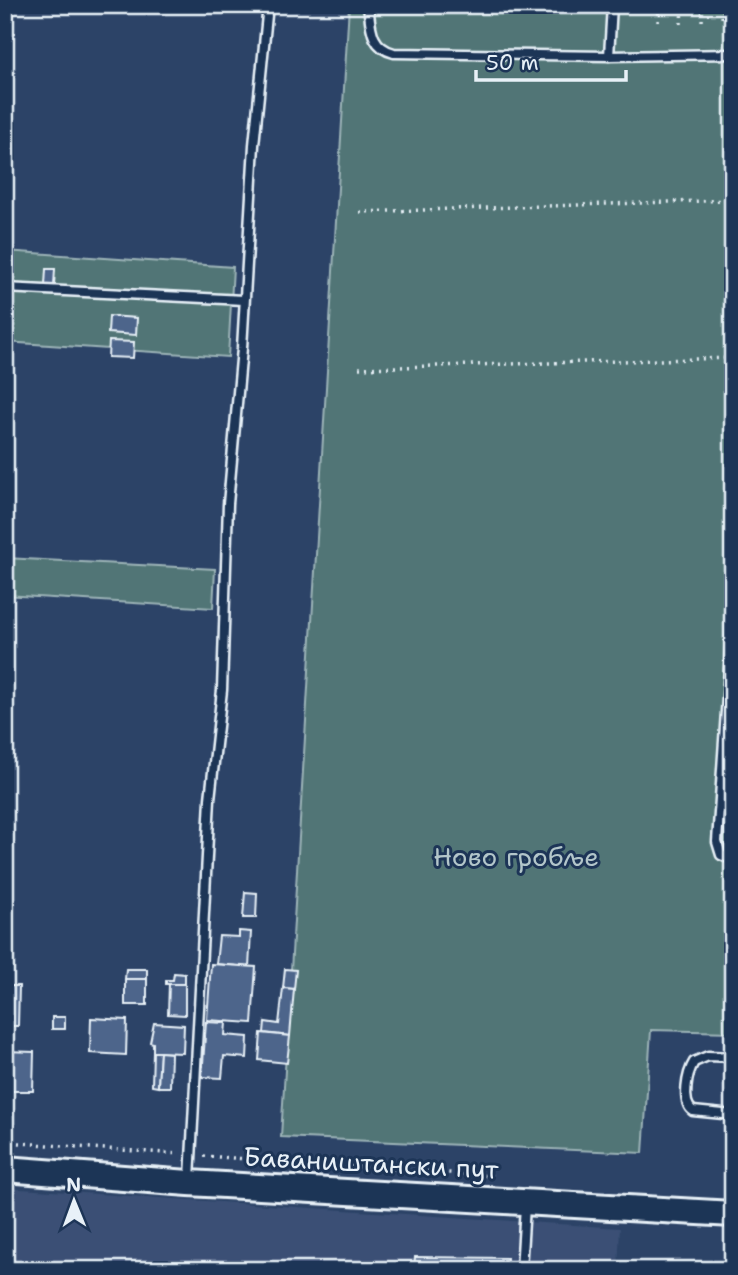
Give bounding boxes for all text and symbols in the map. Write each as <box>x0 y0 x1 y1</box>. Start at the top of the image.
scale bar <box>476 38 626 82</box>
text: 50 m <box>486 49 539 77</box>
park label: Ново гробље <box>433 839 599 874</box>
street label: Баваништански пут <box>243 1138 500 1187</box>
north arrow <box>38 1166 108 1236</box>
text: N <box>66 1172 81 1197</box>

